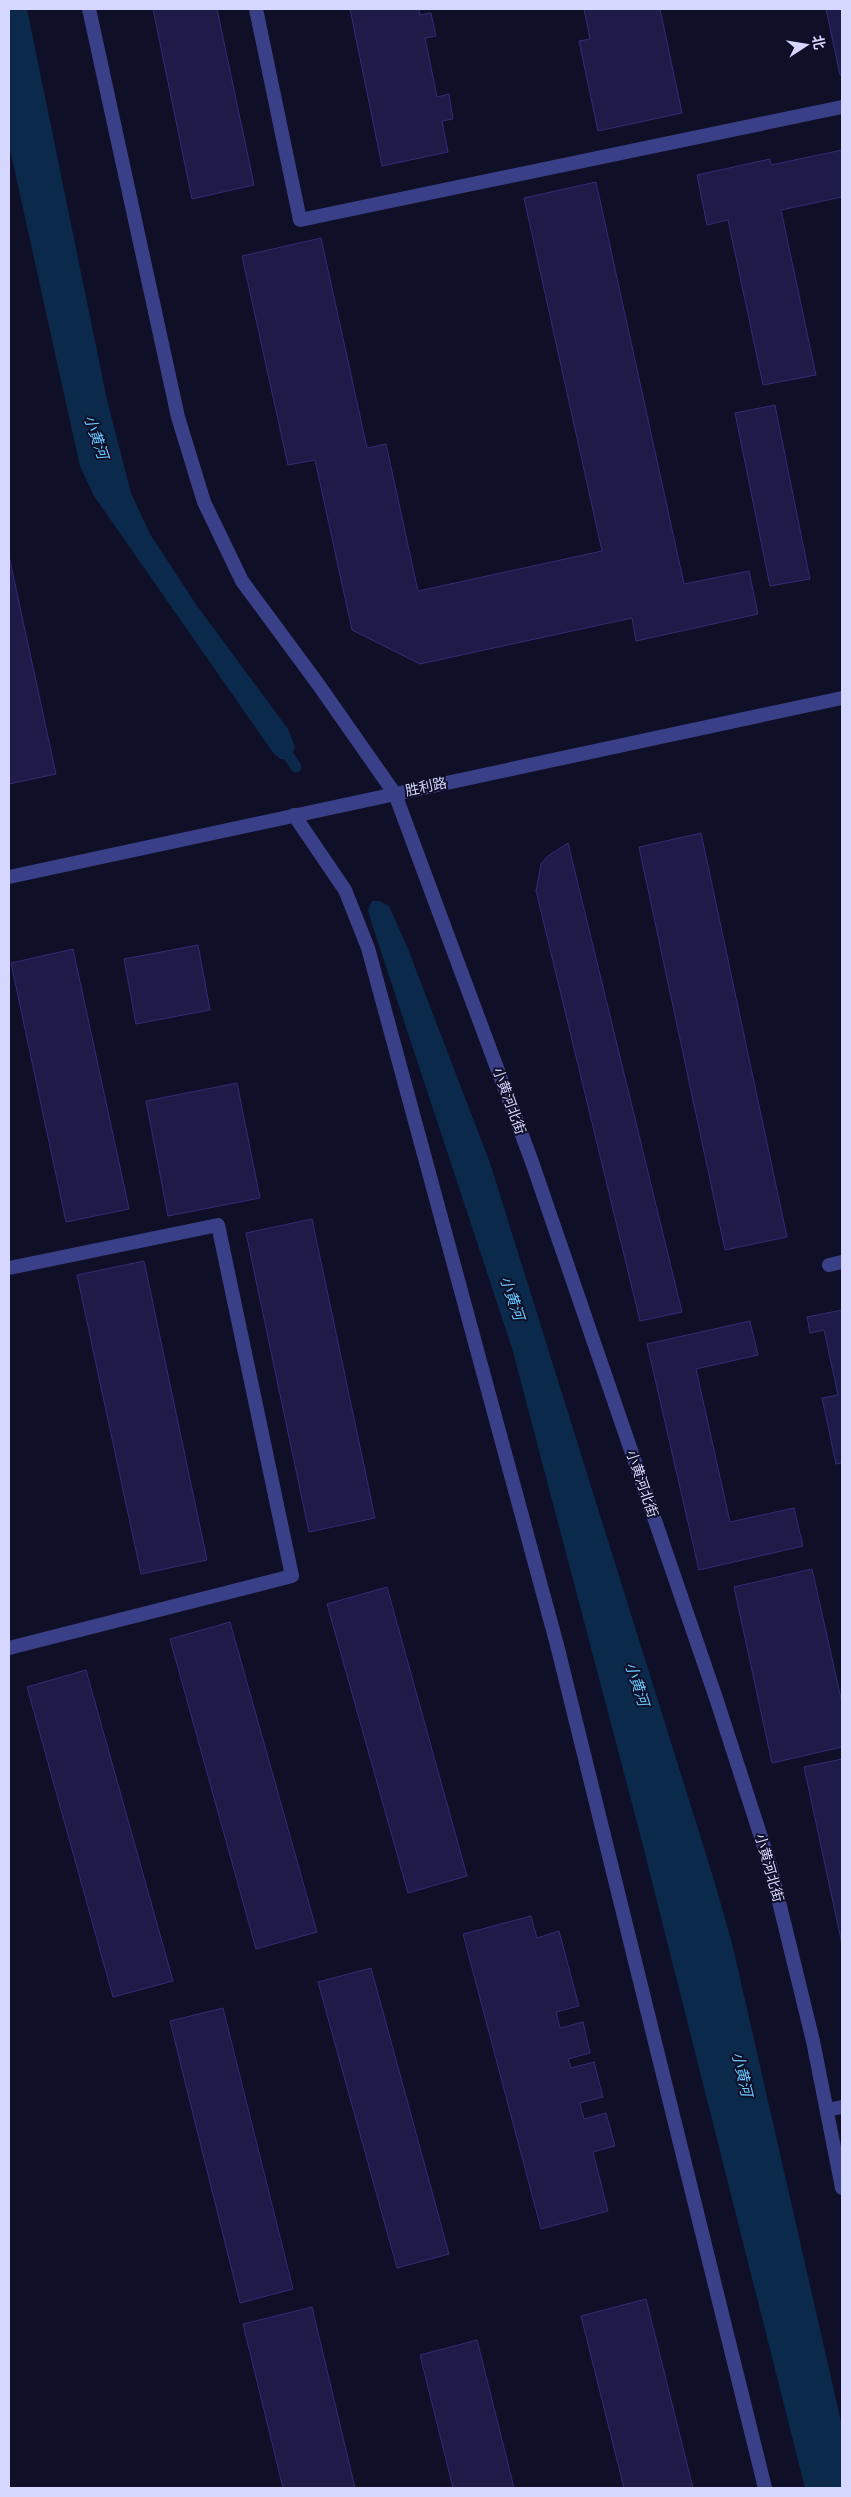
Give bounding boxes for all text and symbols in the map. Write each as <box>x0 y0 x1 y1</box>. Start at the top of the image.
north arrow <box>781 20 831 70</box>
text: 北 <box>808 34 828 51</box>
water label: 小黄河 <box>80 413 113 464</box>
street label: 胜利路 <box>404 774 448 800</box>
street label: 小黄河北街 <box>489 1065 529 1137</box>
water label: 小黄河 <box>496 1274 529 1325</box>
street label: 小黄河北街 <box>623 1448 661 1520</box>
water label: 小黄河 <box>621 1660 653 1711</box>
street label: 小黄河北街 <box>751 1832 787 1904</box>
water label: 小黄河 <box>728 2050 757 2101</box>

